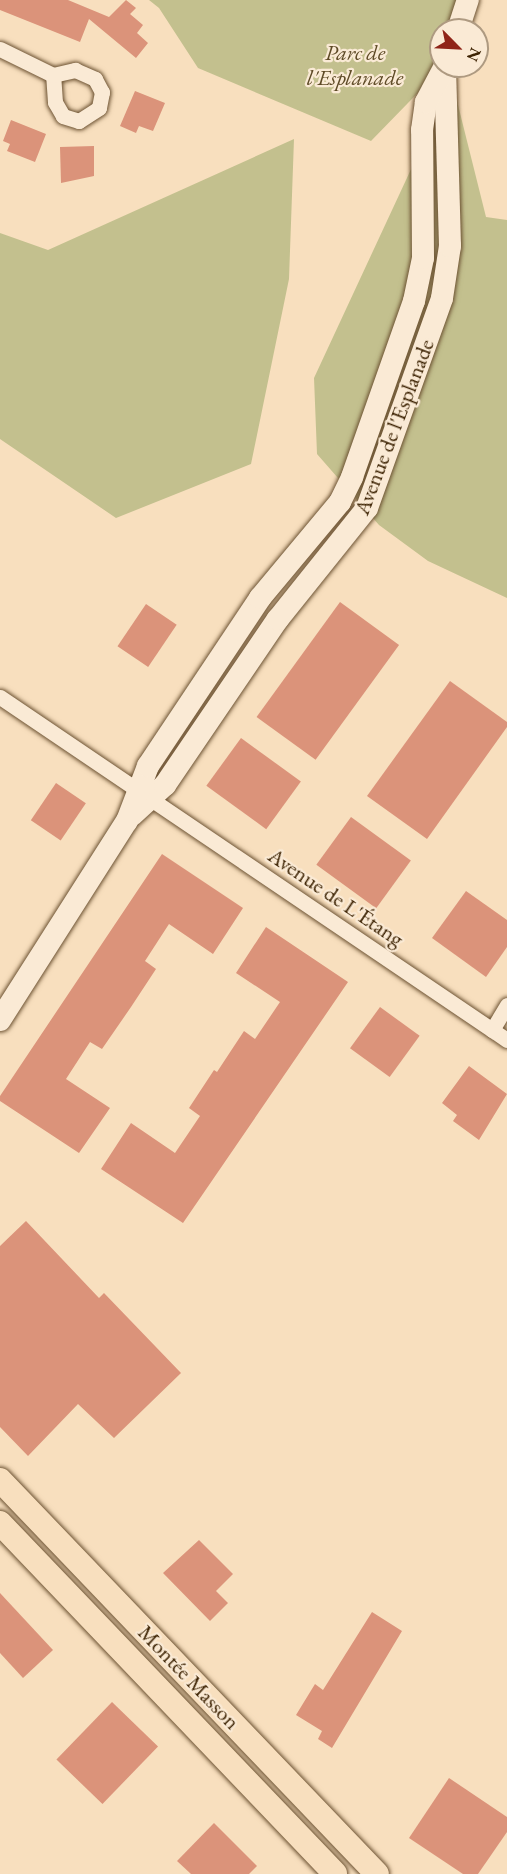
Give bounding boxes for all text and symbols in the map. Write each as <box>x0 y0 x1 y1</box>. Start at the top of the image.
north arrow <box>429 18 489 78</box>
park label: Parc de l'Esplanade <box>307 39 403 90</box>
text: N <box>462 45 486 65</box>
street label: Avenue de l'Esplanade <box>348 335 440 519</box>
street label: Avenue de L'Étang <box>263 842 409 952</box>
street label: Montée Masson <box>133 1619 245 1735</box>

